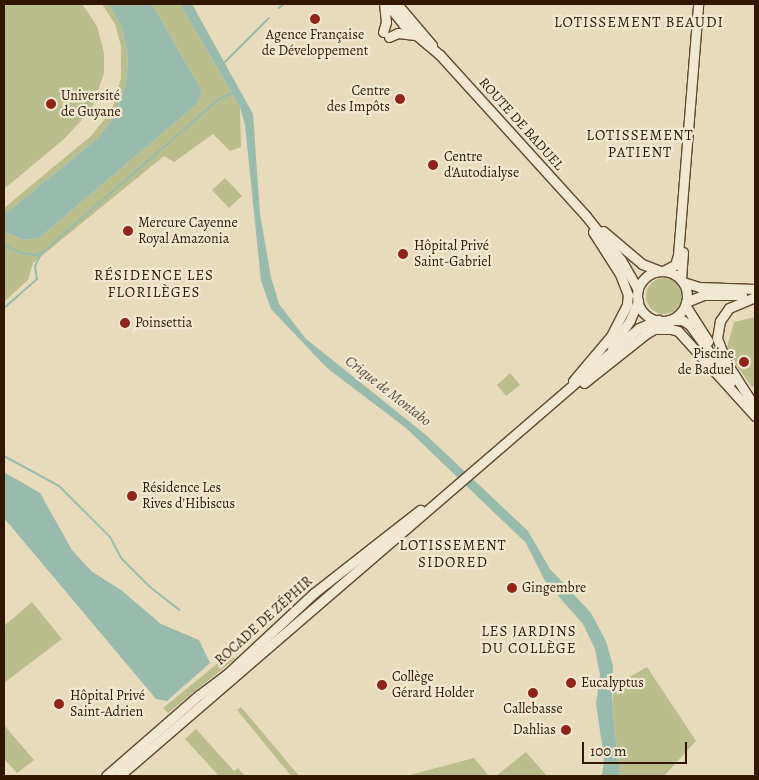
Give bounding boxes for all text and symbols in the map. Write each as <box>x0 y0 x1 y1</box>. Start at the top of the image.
marker: Agence Française de Développement <box>309 13 321 25</box>
district label: LOTISSEMENT BEAUDI <box>552 14 726 32</box>
place label: Agence Française de Développement <box>262 27 368 59</box>
street label: ROUTE DE BADUEL <box>475 74 567 174</box>
place label: Centre des Impôts <box>327 83 390 115</box>
place label: Université de Guyane <box>61 88 121 120</box>
marker: Centre des Impôts <box>394 93 406 105</box>
marker: Université de Guyane <box>45 98 57 110</box>
district label: LOTISSEMENT PATIENT <box>585 126 695 161</box>
place label: Centre d'Autodialyse <box>444 149 519 182</box>
marker: Centre d'Autodialyse <box>426 158 440 172</box>
place label: Mercure Cayenne Royal Amazonia <box>138 215 238 248</box>
marker: Mercure Cayenne Royal Amazonia <box>122 225 134 237</box>
place label: Hôpital Privé Saint-Gabriel <box>414 238 491 270</box>
marker: Hôpital Privé Saint-Gabriel <box>396 247 410 261</box>
district label: RÉSIDENCE LES FLORILÈGES <box>92 266 216 301</box>
place label: Poinsettia <box>135 315 192 331</box>
marker: Poinsettia <box>119 317 131 329</box>
place label: Piscine de Baduel <box>678 346 734 378</box>
water label: Crique de Montabo <box>342 352 434 430</box>
marker: Piscine de Baduel <box>738 356 750 368</box>
place label: Résidence Les Rives d'Hibiscus <box>142 480 235 512</box>
marker: Résidence Les Rives d'Hibiscus <box>126 490 138 502</box>
district label: LOTISSEMENT SIDORED <box>398 536 508 571</box>
street label: ROCADE DE ZÉPHIR <box>212 573 316 669</box>
place label: Gingembre <box>522 580 586 596</box>
marker: Gingembre <box>506 582 518 594</box>
district label: LES JARDINS DU COLLÈGE <box>480 622 578 657</box>
place label: Collège Gérard Holder <box>392 669 474 702</box>
place label: Eucalyptus <box>581 675 644 691</box>
marker: Eucalyptus <box>565 677 577 689</box>
marker: Collège Gérard Holder <box>376 679 388 691</box>
marker: Callebasse <box>527 687 539 699</box>
place label: Hôpital Privé Saint-Adrien <box>70 688 145 720</box>
marker: Hôpital Privé Saint-Adrien <box>52 697 66 711</box>
place label: Callebasse <box>503 701 563 717</box>
place label: Dahlias <box>513 722 556 738</box>
marker: Dahlias <box>560 724 572 736</box>
scale bar <box>584 732 689 764</box>
text: 100 m <box>590 741 627 761</box>

